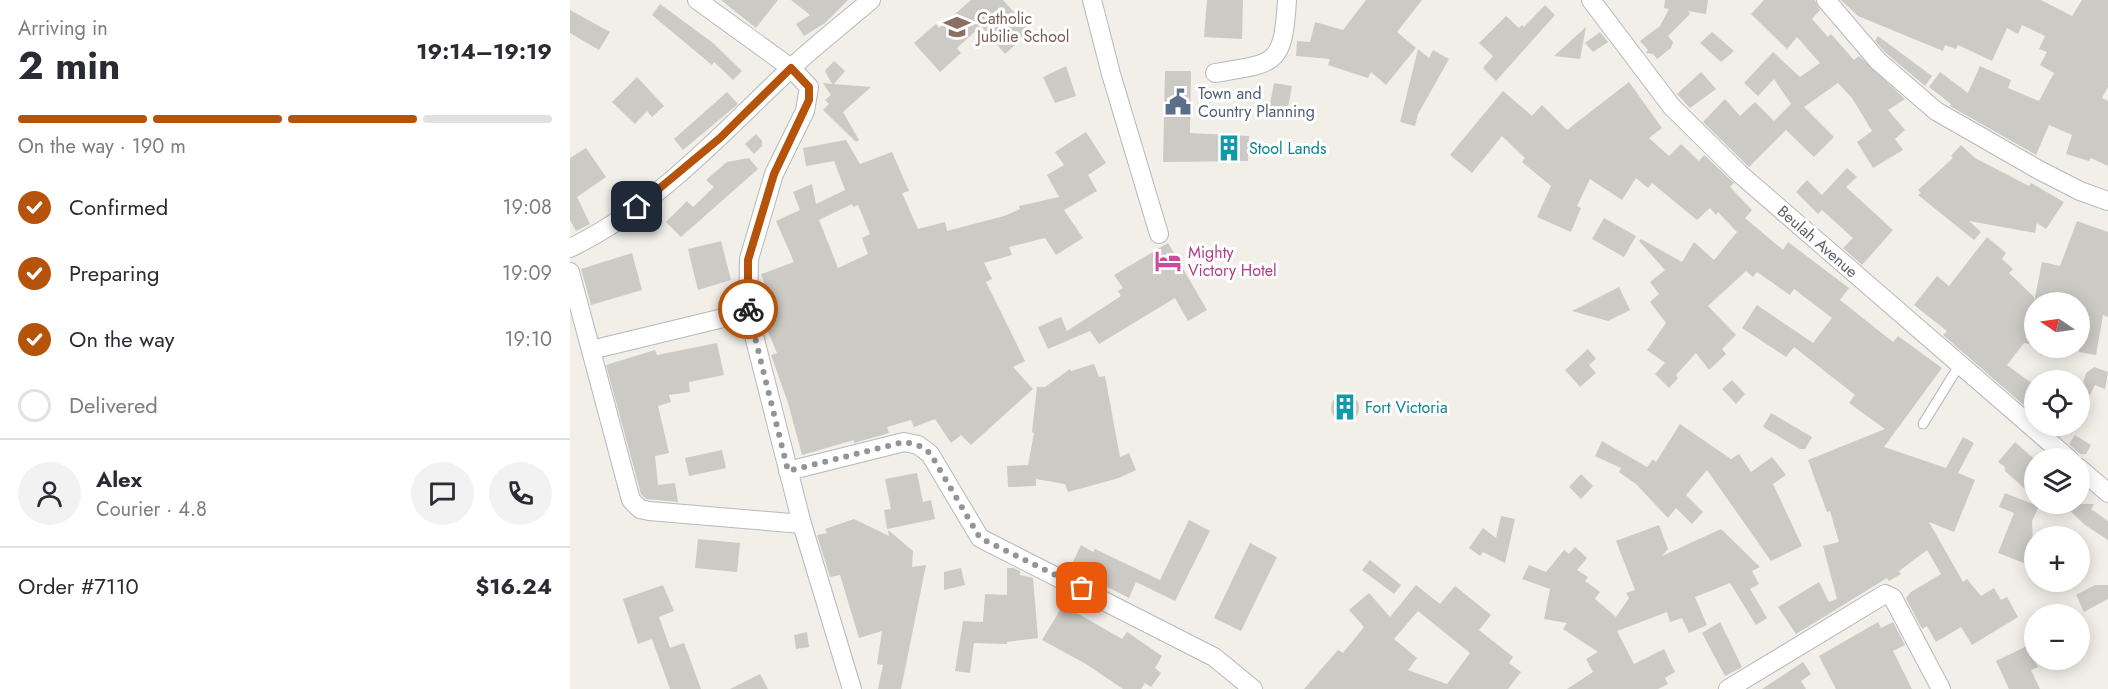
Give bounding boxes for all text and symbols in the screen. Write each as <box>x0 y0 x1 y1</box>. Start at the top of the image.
place label: Catholic Jubilie School <box>975 7 1069 48</box>
school or university icon: Catholic Jubilie School <box>942 12 972 42</box>
text: Arriving in <box>18 14 108 43</box>
text: 19:14–19:19 <box>416 35 552 67</box>
text: 2 min <box>18 37 120 94</box>
place label: Town and Country Planning <box>1198 82 1315 123</box>
public building icon: Town and Country Planning <box>1163 87 1193 117</box>
text: On the way · 190 m <box>18 132 186 161</box>
building icon: Stool Lands <box>1214 133 1244 163</box>
place label: Stool Lands <box>1249 137 1326 160</box>
pin <box>611 181 662 232</box>
icon: home <box>620 190 653 223</box>
icon: check <box>18 191 51 224</box>
text: Confirmed <box>69 191 168 223</box>
text: 19:08 <box>503 193 552 222</box>
street label: Beulah Avenue <box>1772 200 1863 283</box>
place label: Mighty Victory Hotel <box>1188 241 1277 282</box>
hotel icon: Mighty Victory Hotel <box>1153 246 1183 276</box>
icon: check <box>18 257 51 290</box>
text: Preparing <box>69 257 160 289</box>
text: 19:09 <box>502 259 552 288</box>
courier <box>718 279 778 339</box>
north arrow <box>2024 292 2090 358</box>
map controls <box>2024 292 2090 670</box>
icon: bike <box>732 293 765 326</box>
icon: check <box>18 323 51 356</box>
text: On the way <box>69 323 174 355</box>
text: 19:10 <box>504 325 552 354</box>
button: locate <box>2024 370 2090 436</box>
text: Delivered <box>69 389 158 421</box>
building icon: Fort Victoria <box>1330 392 1360 422</box>
place label: Fort Victoria <box>1365 396 1448 419</box>
button: layers <box>2024 448 2090 514</box>
button: person <box>18 462 81 525</box>
button: chat <box>411 462 474 525</box>
button: phone <box>489 462 552 525</box>
text: Alex <box>96 463 142 495</box>
text: Courier · 4.8 <box>96 495 207 524</box>
button: + <box>2024 526 2090 592</box>
pin <box>1056 562 1107 613</box>
text: Order #7110 <box>18 570 139 602</box>
text: $16.24 <box>476 570 552 602</box>
icon: bag <box>1065 571 1098 604</box>
button: − <box>2024 604 2090 670</box>

